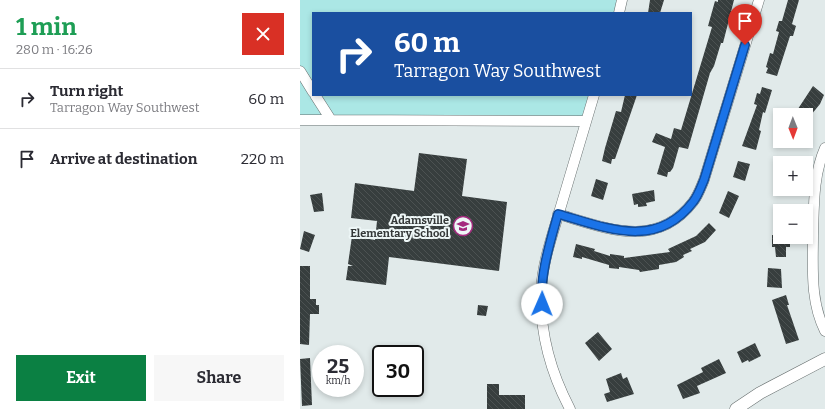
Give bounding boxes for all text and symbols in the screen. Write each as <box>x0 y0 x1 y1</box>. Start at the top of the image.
pin <box>728 4 762 45</box>
icon: arrive <box>734 10 756 32</box>
text: 1 min <box>16 13 77 41</box>
button: close <box>242 13 284 55</box>
text: 60 m <box>394 26 460 59</box>
icon: right <box>328 28 380 80</box>
text: 280 m · 16:26 <box>16 42 93 57</box>
text: Tarragon Way Southwest <box>394 60 601 82</box>
text: Turn right <box>50 82 123 100</box>
icon: right <box>16 88 38 110</box>
text: 60 m <box>248 90 284 108</box>
text: Tarragon Way Southwest <box>50 100 200 115</box>
north arrow <box>773 108 813 148</box>
map controls <box>773 108 813 244</box>
icon: arrive <box>16 148 38 170</box>
text: Arrive at destination <box>50 150 197 168</box>
text: 220 m <box>241 150 284 168</box>
button: + <box>773 156 813 196</box>
button: − <box>773 204 813 244</box>
place label: Adamsville Elementary School <box>350 214 450 240</box>
school or university icon: Adamsville Elementary School <box>452 215 474 237</box>
position arrow <box>521 283 563 325</box>
speed limit sign: 30 <box>372 345 424 397</box>
text: 25 <box>327 354 349 378</box>
button: Exit <box>16 355 146 401</box>
button: Share <box>154 355 284 401</box>
text: km/h <box>326 375 350 387</box>

